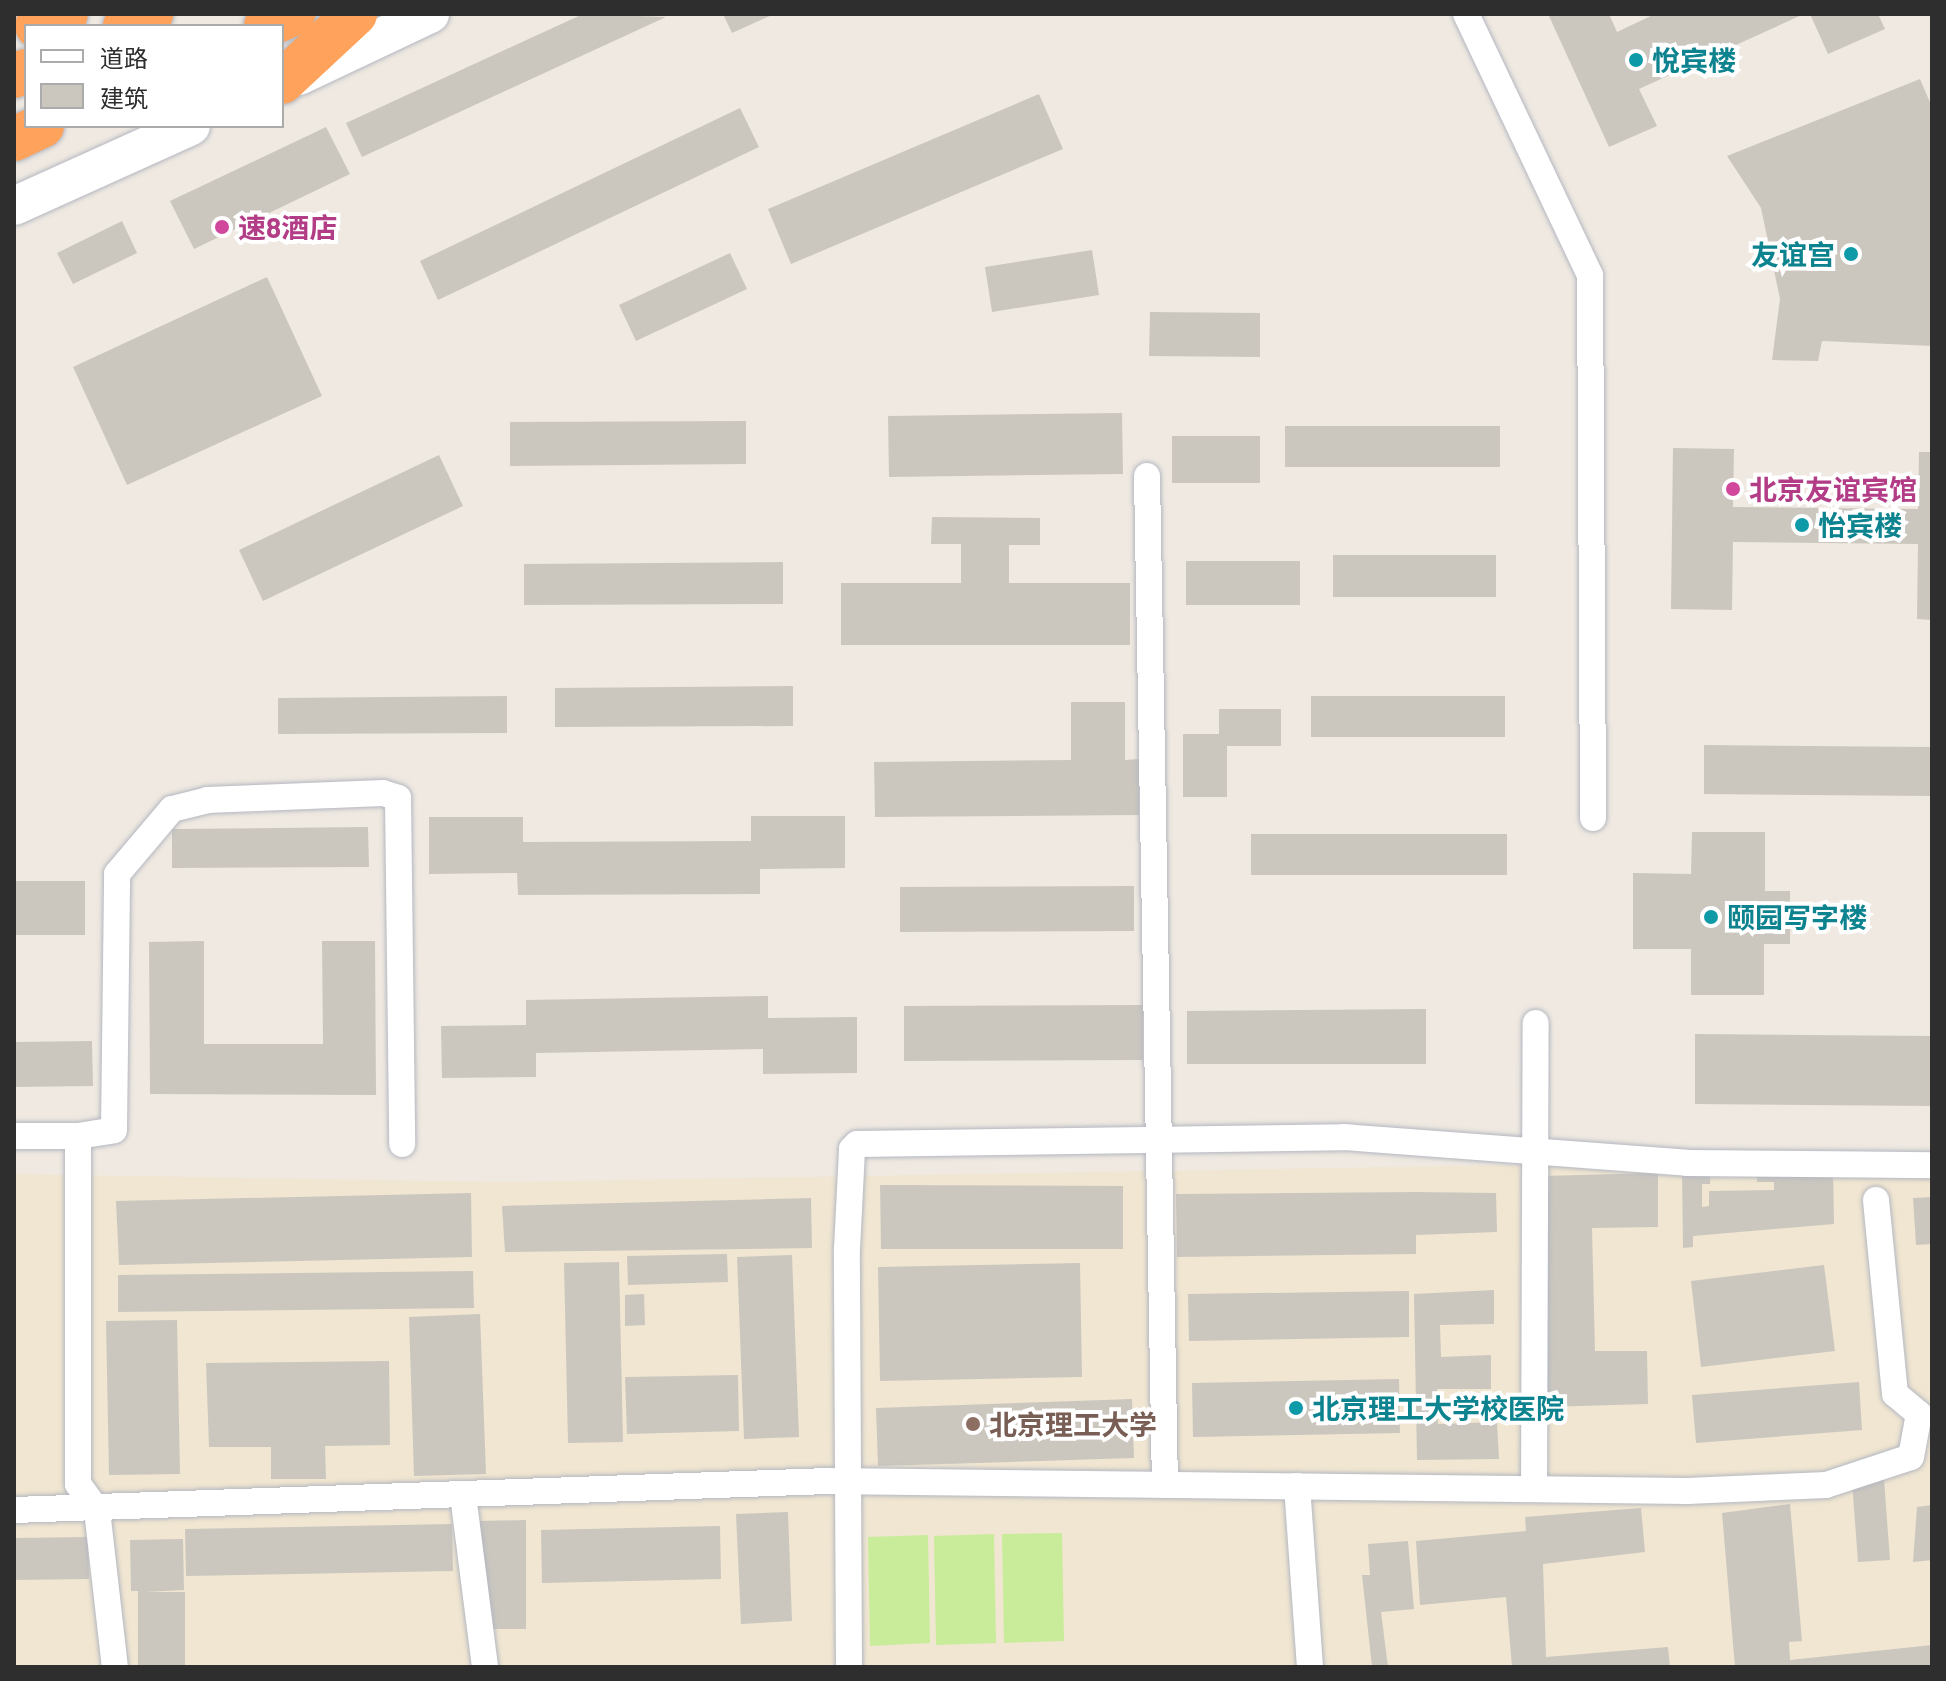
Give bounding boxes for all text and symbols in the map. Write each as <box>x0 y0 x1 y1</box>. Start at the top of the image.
legend <box>24 24 284 128</box>
text: 道路 <box>100 43 148 72</box>
place label: 悅宾楼 <box>1652 43 1736 77</box>
marker: 悅宾楼 <box>1627 51 1645 69</box>
text: 建筑 <box>100 83 148 112</box>
place label: 速8酒店 <box>238 210 337 244</box>
marker: 速8酒店 <box>213 218 231 236</box>
place label: 友谊宫 <box>1751 237 1835 271</box>
marker: 友谊宫 <box>1842 245 1860 263</box>
place label: 北京友谊宾馆 <box>1749 472 1917 506</box>
marker: 北京友谊宾馆 <box>1724 480 1742 498</box>
place label: 怡宾楼 <box>1818 508 1902 542</box>
marker: 怡宾楼 <box>1793 516 1811 534</box>
place label: 颐园写字楼 <box>1727 900 1867 934</box>
marker: 颐园写字楼 <box>1702 908 1720 926</box>
place label: 北京理工大学校医院 <box>1312 1391 1564 1425</box>
marker: 北京理工大学校医院 <box>1287 1399 1305 1417</box>
place label: 北京理工大学 <box>989 1407 1157 1441</box>
marker: 北京理工大学 <box>964 1415 982 1433</box>

